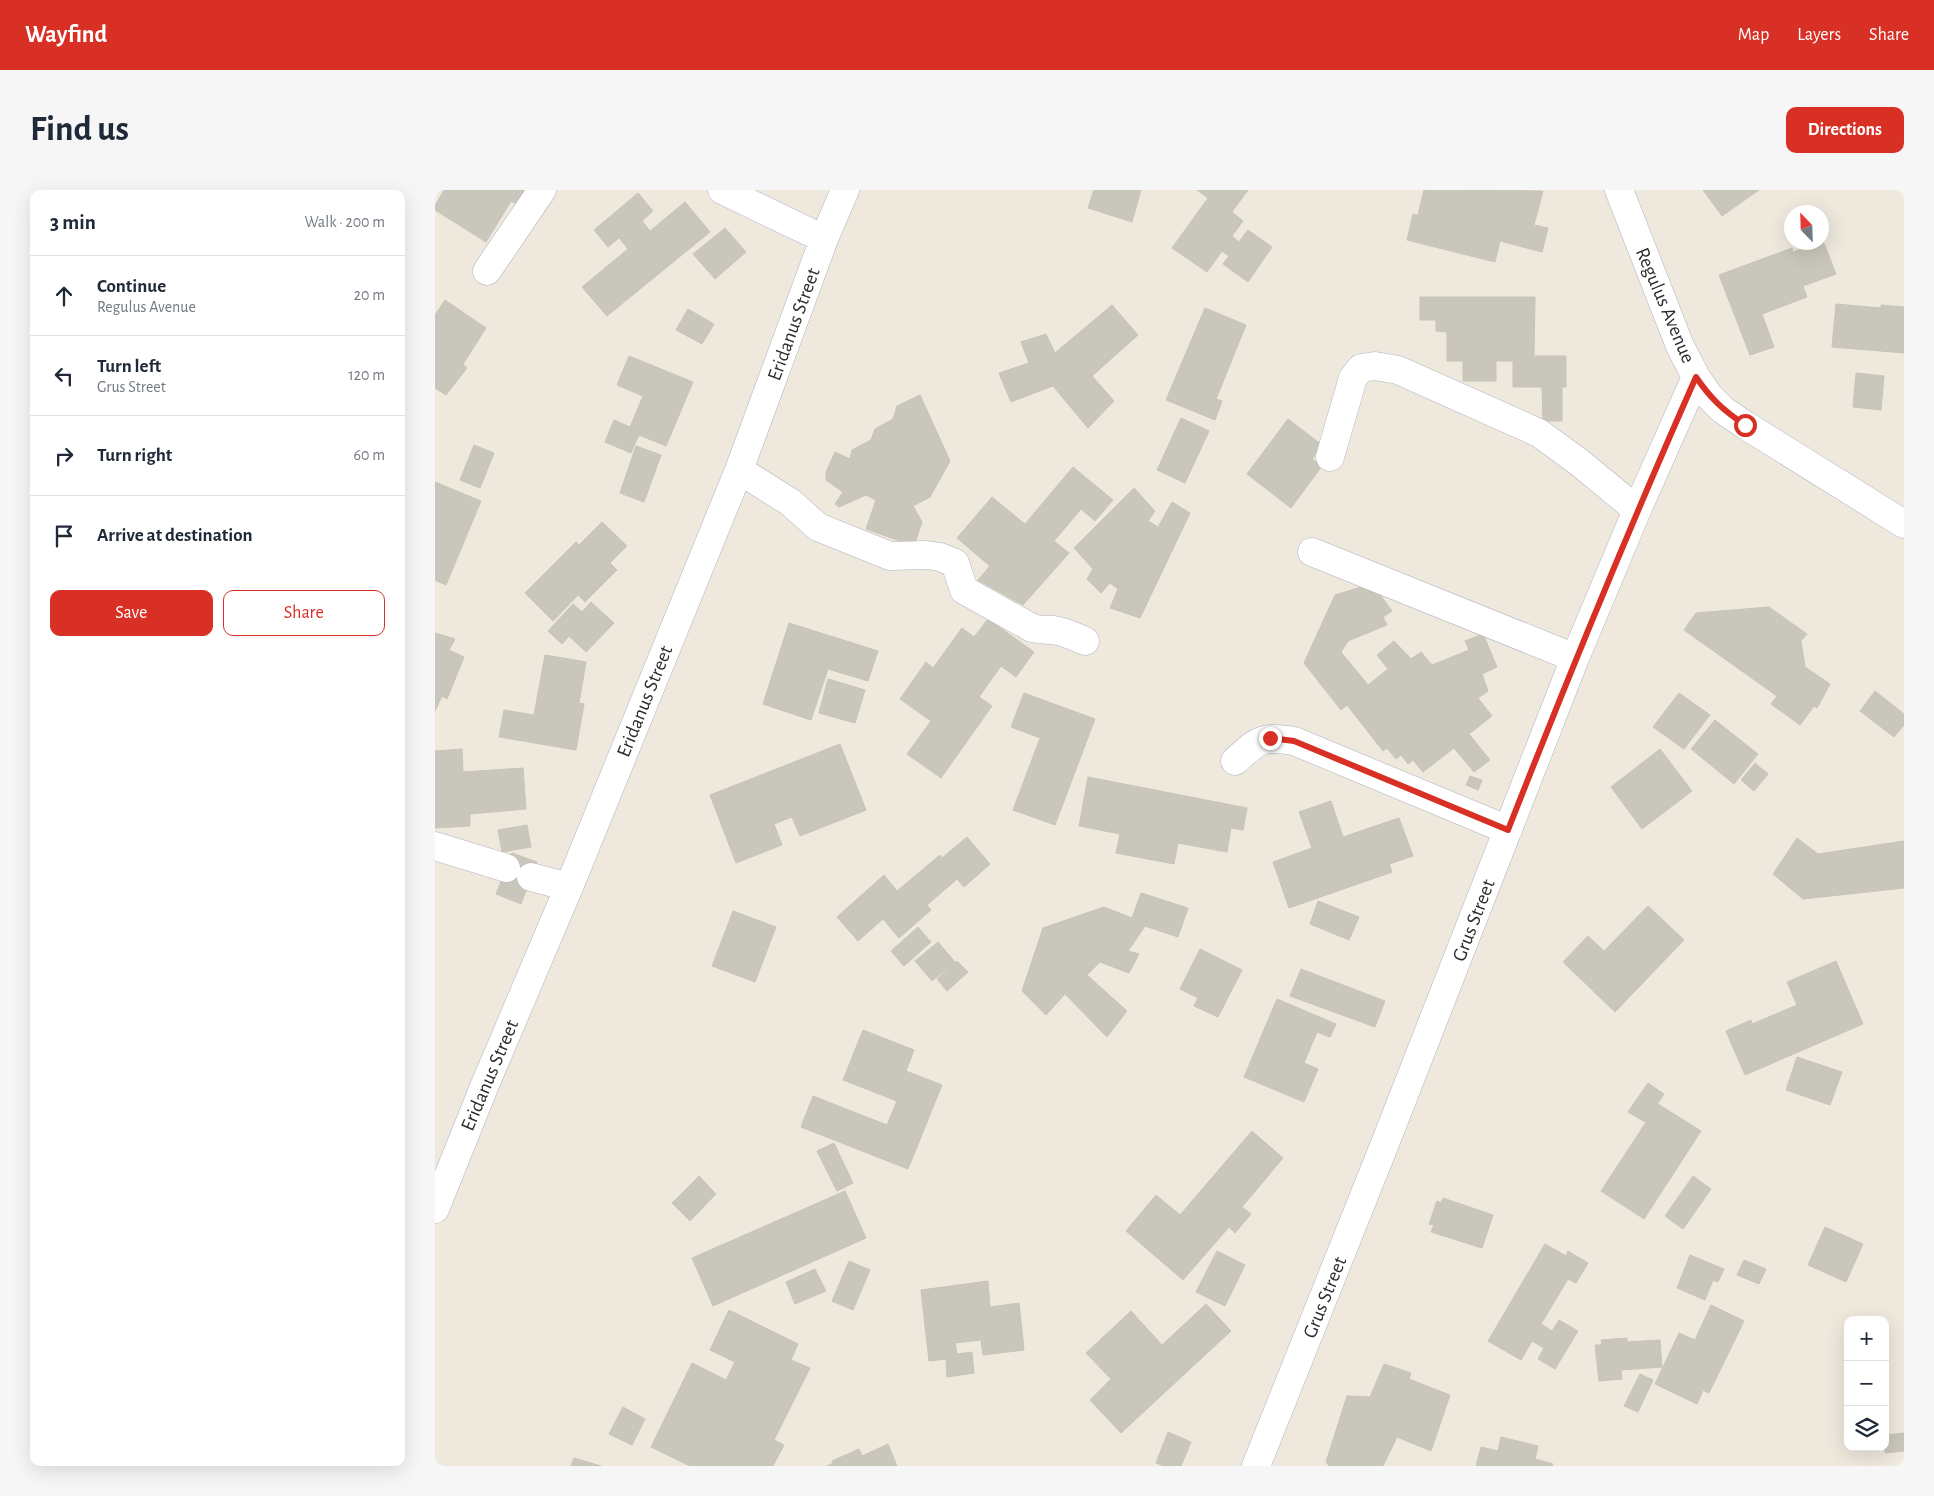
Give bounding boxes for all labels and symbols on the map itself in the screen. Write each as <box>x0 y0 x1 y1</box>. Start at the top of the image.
north arrow <box>1784 205 1829 250</box>
street label: Regulus Avenue <box>1632 245 1698 366</box>
street label: Eridanus Street <box>764 265 824 383</box>
route start <box>1734 414 1757 437</box>
street label: Eridanus Street <box>613 642 677 760</box>
route end <box>1259 727 1282 750</box>
street label: Grus Street <box>1449 876 1499 964</box>
street label: Eridanus Street <box>458 1016 523 1134</box>
street label: Grus Street <box>1300 1253 1351 1341</box>

